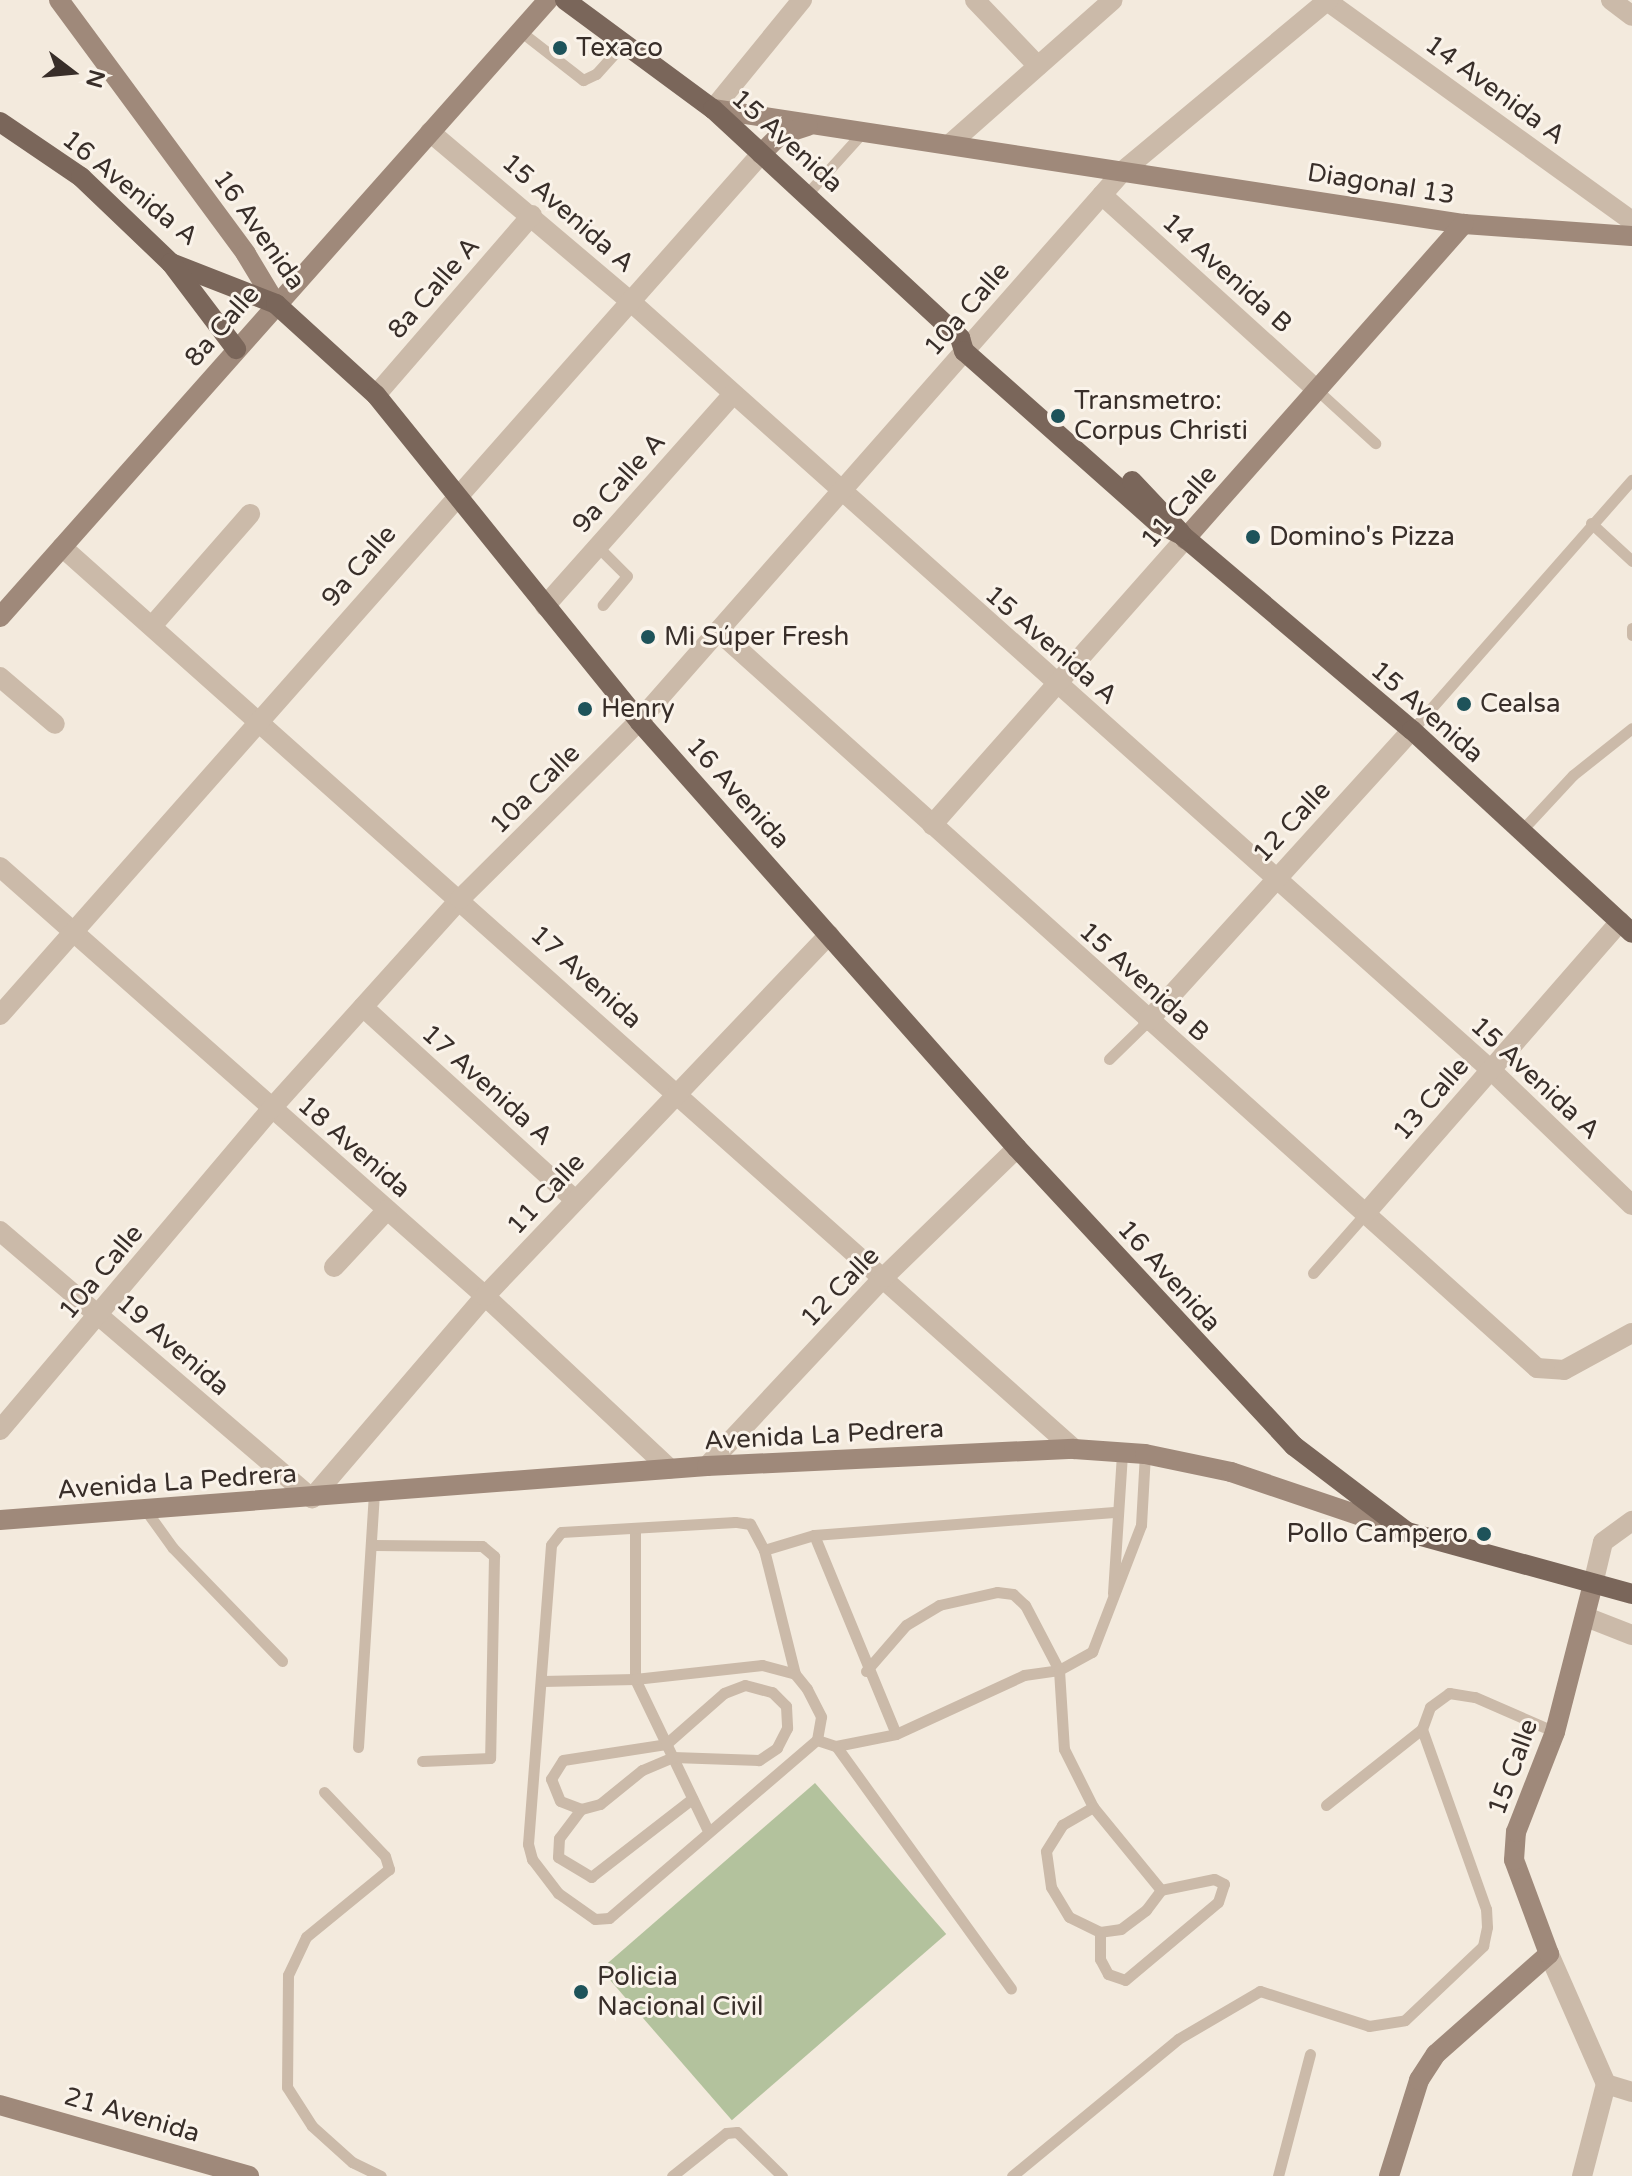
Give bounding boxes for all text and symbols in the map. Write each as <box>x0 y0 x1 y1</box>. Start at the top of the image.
street label: 14 Avenida A <box>1419 29 1571 151</box>
north arrow <box>32 32 112 112</box>
place label: Texaco <box>576 32 663 64</box>
marker: Texaco <box>551 39 569 57</box>
text: N <box>80 67 110 91</box>
street label: 15 Avenida <box>725 83 849 199</box>
street label: 16 Avenida A <box>56 124 204 252</box>
street label: 15 Avenida A <box>495 147 641 279</box>
street label: Diagonal 13 <box>1305 157 1457 211</box>
street label: 16 Avenida <box>206 164 312 296</box>
street label: 14 Avenida B <box>1156 206 1298 340</box>
street label: 8a Calle A <box>381 231 487 345</box>
street label: 10a Calle <box>918 256 1016 362</box>
street label: 8a Calle <box>178 279 266 373</box>
place label: Transmetro: Corpus Christi <box>1074 385 1248 446</box>
marker: Transmetro: Corpus Christi <box>1049 407 1067 425</box>
street label: 9a Calle A <box>566 426 672 540</box>
street label: 11 Calle <box>1135 459 1223 555</box>
street label: 9a Calle <box>315 519 403 613</box>
place label: Domino's Pizza <box>1269 521 1455 553</box>
marker: Domino's Pizza <box>1244 528 1262 546</box>
street label: 15 Avenida A <box>978 579 1124 711</box>
place label: Mi Súper Fresh <box>664 621 849 653</box>
marker: Mi Súper Fresh <box>639 628 657 646</box>
street label: 15 Avenida <box>1364 654 1490 770</box>
place label: Cealsa <box>1480 688 1561 720</box>
place label: Henry <box>601 693 675 725</box>
marker: Cealsa <box>1455 695 1473 713</box>
marker: Henry <box>576 700 594 718</box>
street label: 16 Avenida <box>680 731 796 855</box>
street label: 10a Calle <box>484 738 586 840</box>
street label: 12 Calle <box>1247 775 1337 869</box>
street label: 15 Avenida B <box>1073 915 1215 1049</box>
street label: 17 Avenida <box>524 919 648 1035</box>
street label: 15 Avenida A <box>1464 1010 1606 1146</box>
street label: 17 Avenida A <box>415 1018 559 1152</box>
street label: 13 Calle <box>1387 1051 1475 1147</box>
street label: 18 Avenida <box>291 1089 417 1205</box>
street label: 11 Calle <box>501 1147 591 1241</box>
street label: 16 Avenida <box>1111 1214 1227 1338</box>
street label: 10a Calle <box>52 1218 150 1326</box>
street label: 12 Calle <box>794 1240 886 1334</box>
street label: 19 Avenida <box>110 1287 236 1403</box>
street label: Avenida La Pedrera <box>703 1413 945 1457</box>
street label: Avenida La Pedrera <box>56 1458 298 1506</box>
place label: Pollo Campero <box>1287 1518 1468 1550</box>
marker: Pollo Campero <box>1475 1525 1493 1543</box>
street label: 15 Calle <box>1481 1715 1545 1819</box>
place label: Policia Nacional Civil <box>597 1961 764 2022</box>
marker: Policia Nacional Civil <box>572 1983 590 2001</box>
street label: 21 Avenida <box>61 2081 203 2149</box>

